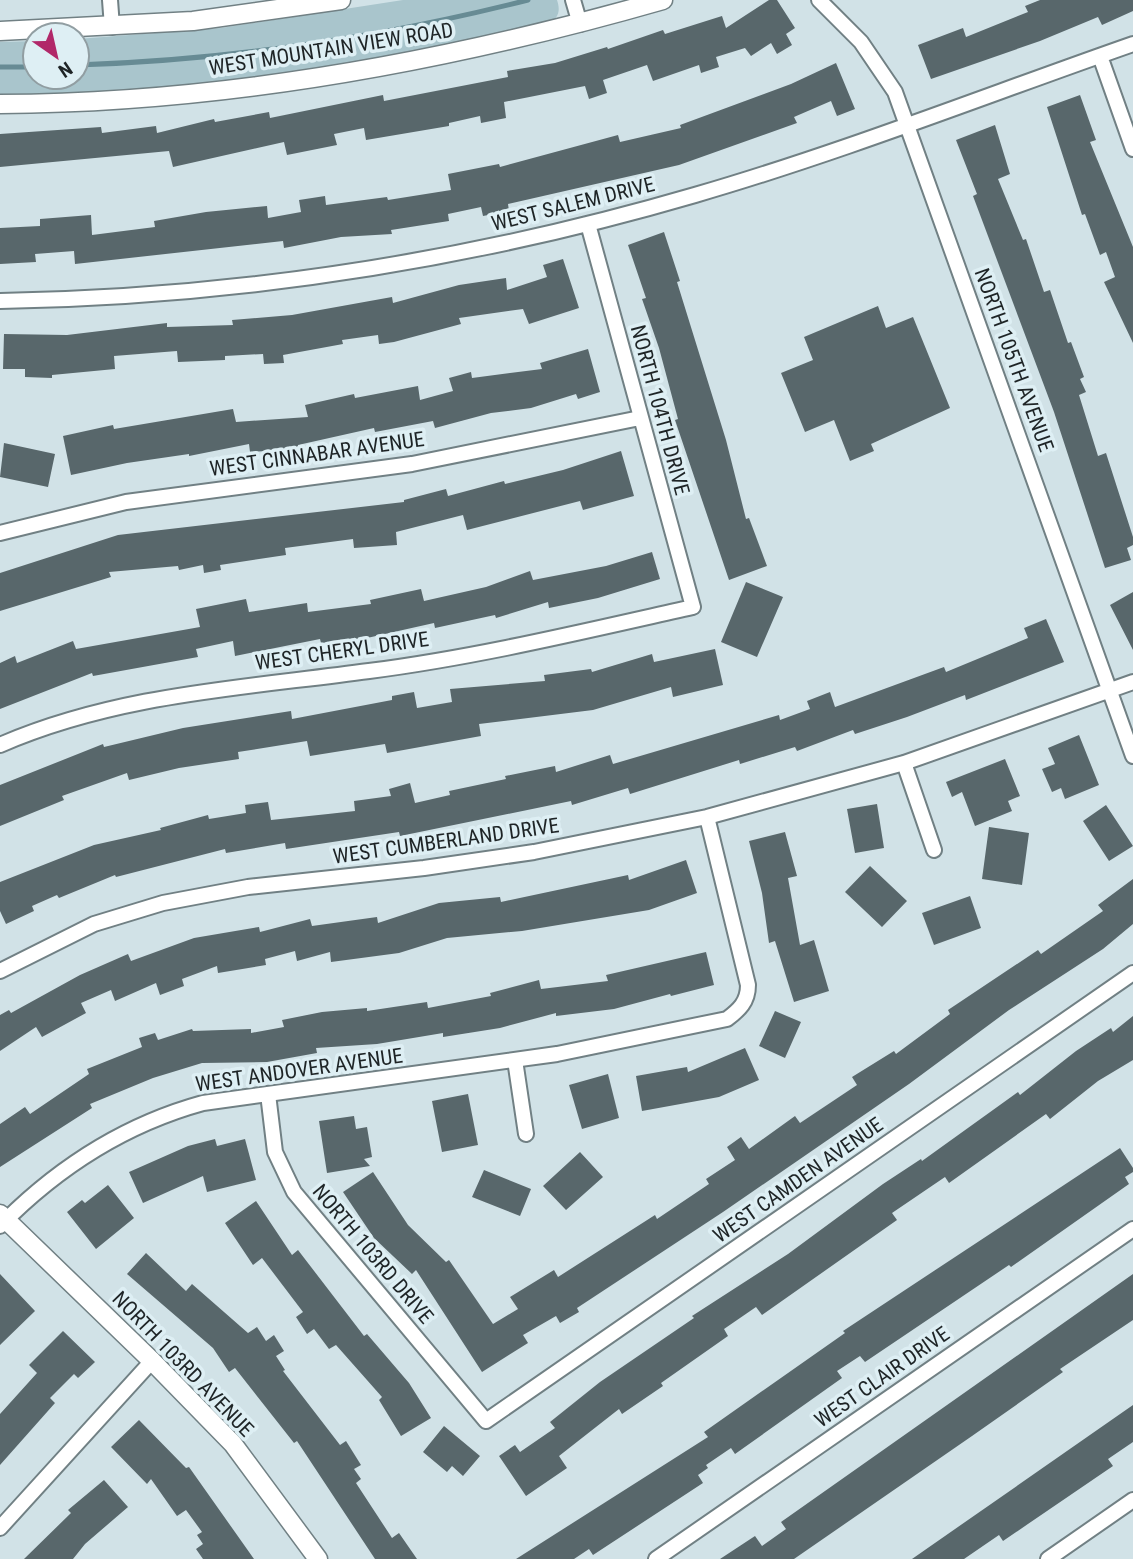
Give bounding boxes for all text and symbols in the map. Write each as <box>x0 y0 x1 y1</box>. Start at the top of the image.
street label: WEST MOUNTAIN VIEW ROAD <box>207 18 455 80</box>
north arrow <box>21 21 91 91</box>
text: N <box>54 57 76 82</box>
street label: WEST SALEM DRIVE <box>489 172 657 236</box>
street label: NORTH 105TH AVENUE <box>970 265 1058 455</box>
street label: NORTH 104TH DRIVE <box>626 322 694 498</box>
street label: WEST CINNABAR AVENUE <box>208 427 426 481</box>
street label: WEST CHERYL DRIVE <box>254 627 430 675</box>
street label: WEST CUMBERLAND DRIVE <box>331 813 561 869</box>
street label: WEST ANDOVER AVENUE <box>194 1044 404 1096</box>
street label: WEST CAMDEN AVENUE <box>709 1112 887 1248</box>
street label: NORTH 103RD DRIVE <box>308 1179 438 1329</box>
street label: NORTH 103RD AVENUE <box>108 1286 258 1442</box>
street label: WEST CLAIR DRIVE <box>810 1322 954 1432</box>

